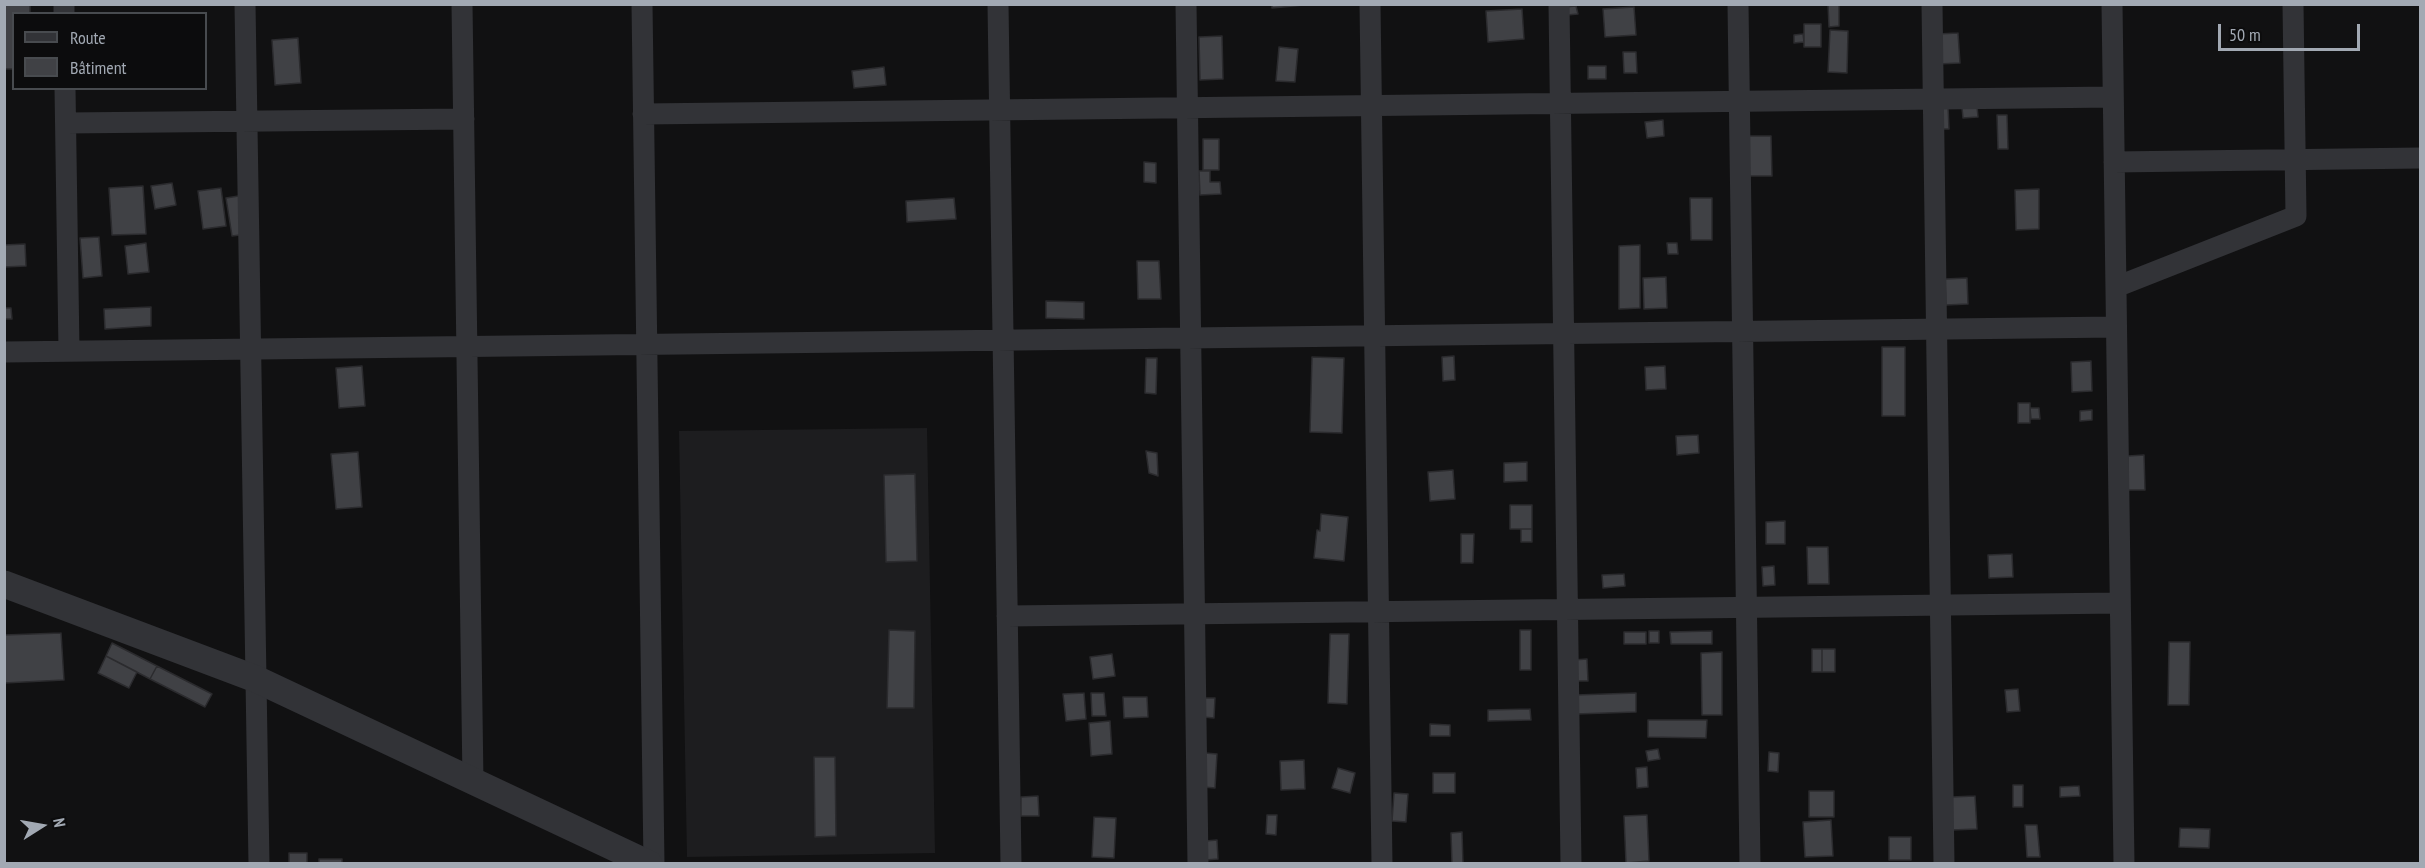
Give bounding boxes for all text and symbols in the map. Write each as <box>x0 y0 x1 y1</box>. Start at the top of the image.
legend <box>12 12 207 90</box>
scale bar <box>2221 12 2364 50</box>
text: 50 m <box>2229 23 2261 46</box>
text: Route <box>70 26 106 49</box>
text: Bâtiment <box>70 56 127 79</box>
north arrow <box>12 796 72 856</box>
text: N <box>49 816 70 829</box>

